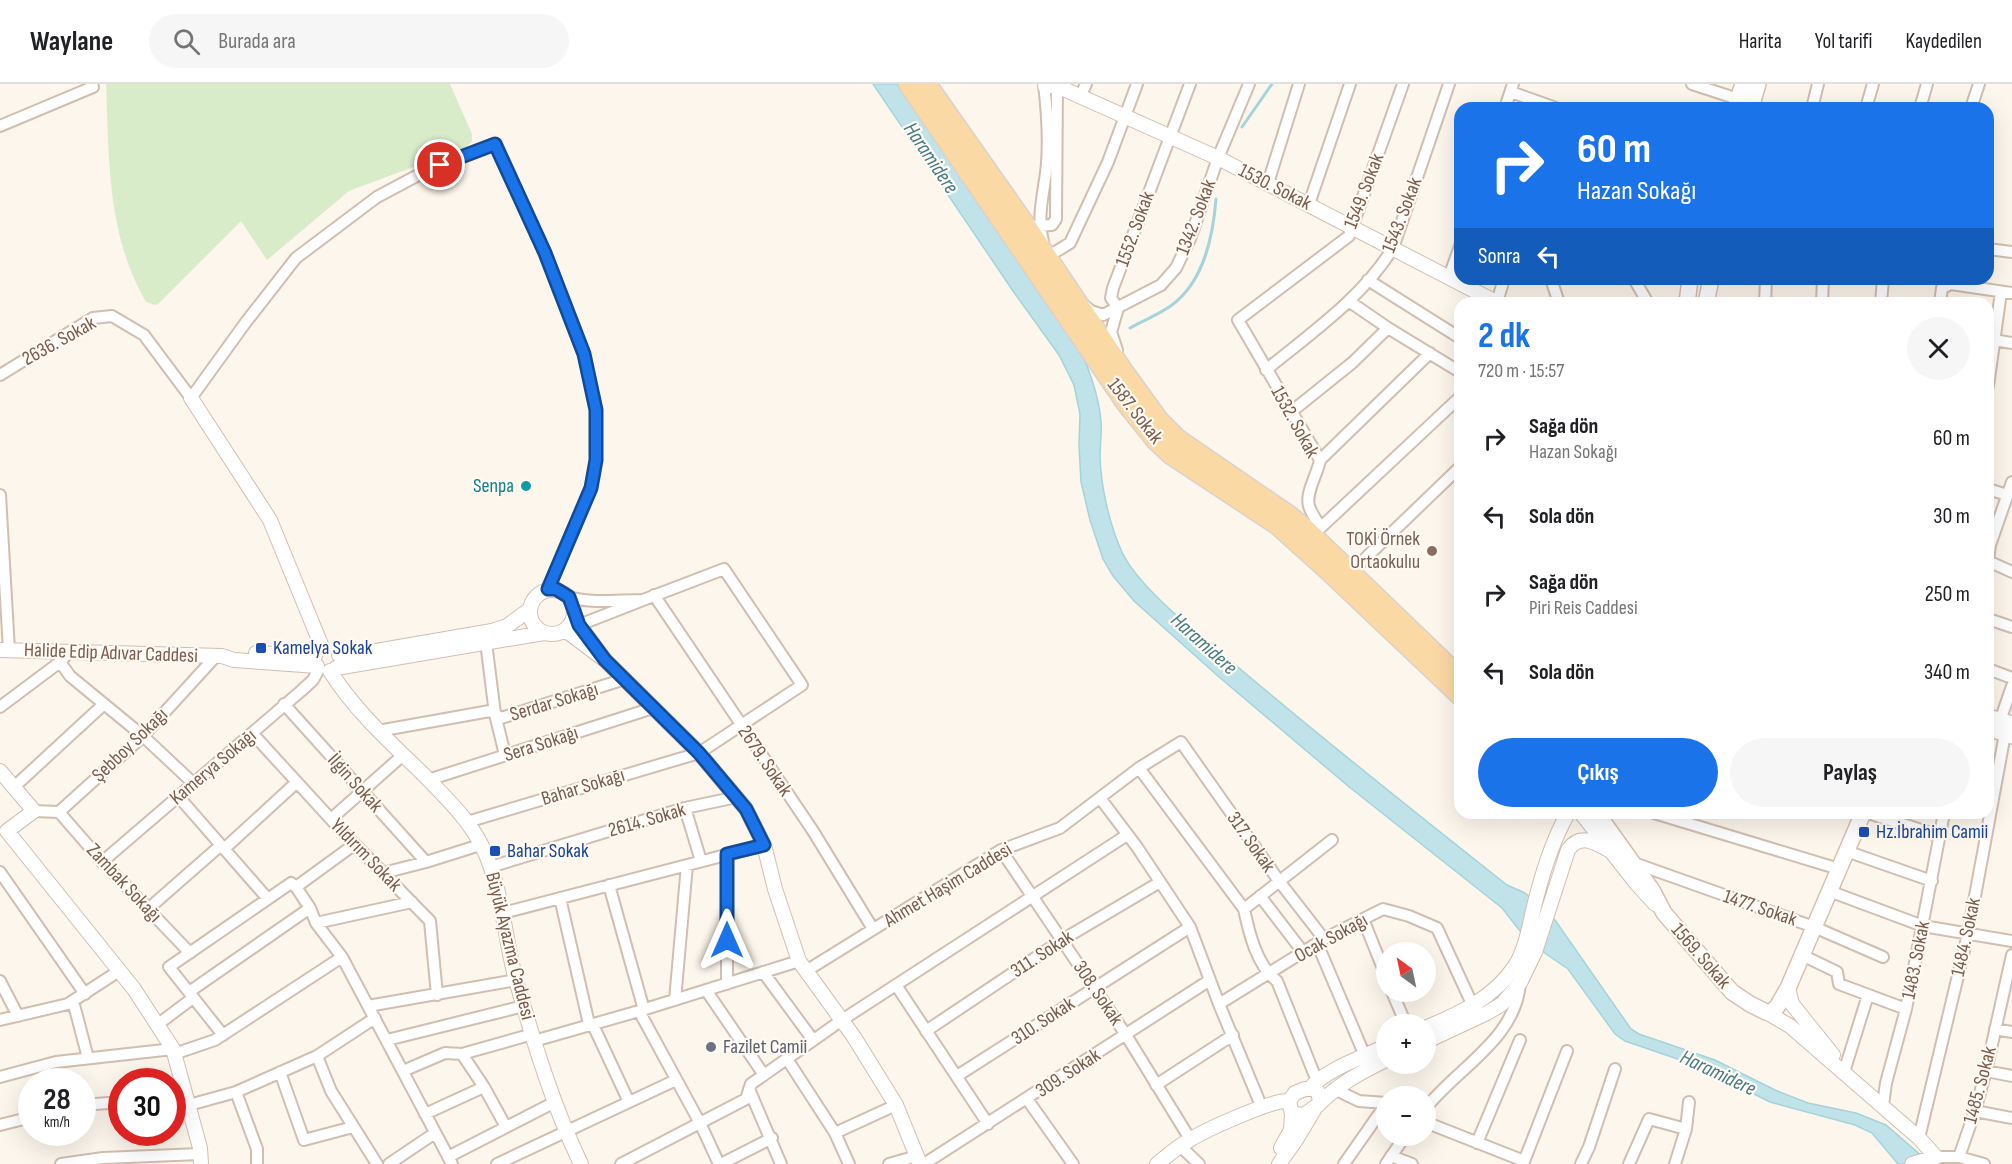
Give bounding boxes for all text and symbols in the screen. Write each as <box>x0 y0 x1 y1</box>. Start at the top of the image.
search box <box>149 14 569 68</box>
text: Waylane <box>30 25 113 58</box>
icon: search <box>170 25 203 58</box>
text: Burada ara <box>218 28 296 55</box>
text: Harita <box>1739 29 1782 54</box>
text: Yol tarifi <box>1815 29 1873 54</box>
text: Kaydedilen <box>1906 29 1982 54</box>
water label: Haramidere <box>898 118 964 198</box>
text: 60 m <box>1577 124 1651 175</box>
icon: right <box>1478 126 1556 204</box>
pin <box>414 139 465 190</box>
icon: arrive <box>423 148 456 181</box>
street label: 1549. Sokak <box>1339 150 1389 232</box>
street label: 1530. Sokak <box>1235 158 1316 216</box>
street label: 1543. Sokak <box>1377 174 1427 256</box>
text: Hazan Sokağı <box>1577 175 1696 207</box>
street label: 1342. Sokak <box>1171 176 1221 258</box>
street label: 1552. Sokak <box>1110 188 1160 270</box>
icon: left <box>1532 240 1565 273</box>
text: Sonra <box>1478 243 1520 270</box>
street label: 2636. Sokak <box>18 311 100 371</box>
text: 2 dk <box>1478 315 1530 358</box>
button: close <box>1907 317 1970 380</box>
text: 720 m · 15:57 <box>1478 359 1564 383</box>
street label: 1587. Sokak <box>1102 373 1168 449</box>
street label: 1532. Sokak <box>1265 382 1325 462</box>
text: Sağa dön <box>1529 413 1598 440</box>
icon: right <box>1478 422 1511 455</box>
text: 60 m <box>1933 425 1970 452</box>
text: Hazan Sokağı <box>1529 440 1617 464</box>
place label: Senpa <box>473 474 514 498</box>
marker: Senpa <box>519 479 533 493</box>
icon: left <box>1478 500 1511 533</box>
text: Sola dön <box>1529 503 1594 530</box>
text: 30 m <box>1933 503 1970 530</box>
place label: TOKİ Örnek Ortaokulıu <box>1346 527 1420 574</box>
marker: TOKİ Örnek Ortaokulıu <box>1425 544 1439 558</box>
text: Sağa dön <box>1529 569 1598 596</box>
icon: right <box>1478 578 1511 611</box>
text: 250 m <box>1925 581 1970 608</box>
text: Piri Reis Caddesi <box>1529 596 1638 620</box>
water label: Haramidere <box>1166 608 1242 680</box>
place label: Kamelya Sokak <box>273 636 373 660</box>
street label: Halide Edip Adıvar Caddesi <box>24 638 198 668</box>
marker: Kamelya Sokak <box>254 641 268 655</box>
icon: left <box>1478 656 1511 689</box>
text: Sola dön <box>1529 659 1594 686</box>
text: 340 m <box>1924 659 1970 686</box>
street label: Serdar Sokağı <box>507 677 601 727</box>
street label: Şebboy Sokağı <box>87 703 173 787</box>
street label: Sera Sokağı <box>501 721 581 767</box>
street label: 2679. Sokak <box>733 721 798 801</box>
street label: Kamerya Sokağı <box>165 724 261 810</box>
button: Çıkış <box>1478 738 1718 807</box>
button: Paylaş <box>1730 738 1970 807</box>
street label: İlgin Sokak <box>322 749 388 818</box>
street label: Bahar Sokağı <box>538 763 628 811</box>
street label: 2614. Sokak <box>606 797 689 842</box>
street label: 317. Sokak <box>1222 807 1281 877</box>
street label: Yıldırım Sokak <box>325 813 407 897</box>
place label: Hz.İbrahim Camii <box>1876 820 1988 844</box>
marker: Hz.İbrahim Camii <box>1857 825 1871 839</box>
street label: Ahmet Haşim Caddesi <box>879 837 1016 933</box>
street label: Zambak Sokağı <box>81 838 167 928</box>
place label: Bahar Sokak <box>507 839 589 863</box>
marker: Bahar Sokak <box>488 844 502 858</box>
street label: Büyük Ayazma Caddesi <box>480 870 540 1022</box>
street label: 1477. Sokak <box>1720 884 1800 932</box>
street label: 1484. Sokak <box>1946 895 1986 978</box>
position arrow <box>695 908 759 972</box>
street label: Ocak Sokağı <box>1290 908 1372 968</box>
street label: 1569. Sokak <box>1666 918 1736 994</box>
street label: 1483. Sokak <box>1897 918 1935 1001</box>
street label: 311. Sokak <box>1006 925 1078 983</box>
north arrow <box>1376 942 1436 1002</box>
map controls <box>1376 942 1436 1146</box>
street label: 308. Sokak <box>1068 956 1128 1030</box>
street label: 310. Sokak <box>1007 992 1079 1050</box>
button: + <box>1376 1014 1436 1074</box>
place label: Fazilet Camii <box>723 1035 807 1059</box>
marker: Fazilet Camii <box>704 1040 718 1054</box>
street label: 309. Sokak <box>1031 1043 1105 1103</box>
street label: 1485. Sokak <box>1958 1043 2002 1126</box>
water label: Haramidere <box>1676 1045 1760 1101</box>
speed limit sign: 30 <box>108 1068 186 1146</box>
text: 28 <box>43 1082 71 1118</box>
button: − <box>1376 1086 1436 1146</box>
text: km/h <box>44 1113 70 1132</box>

